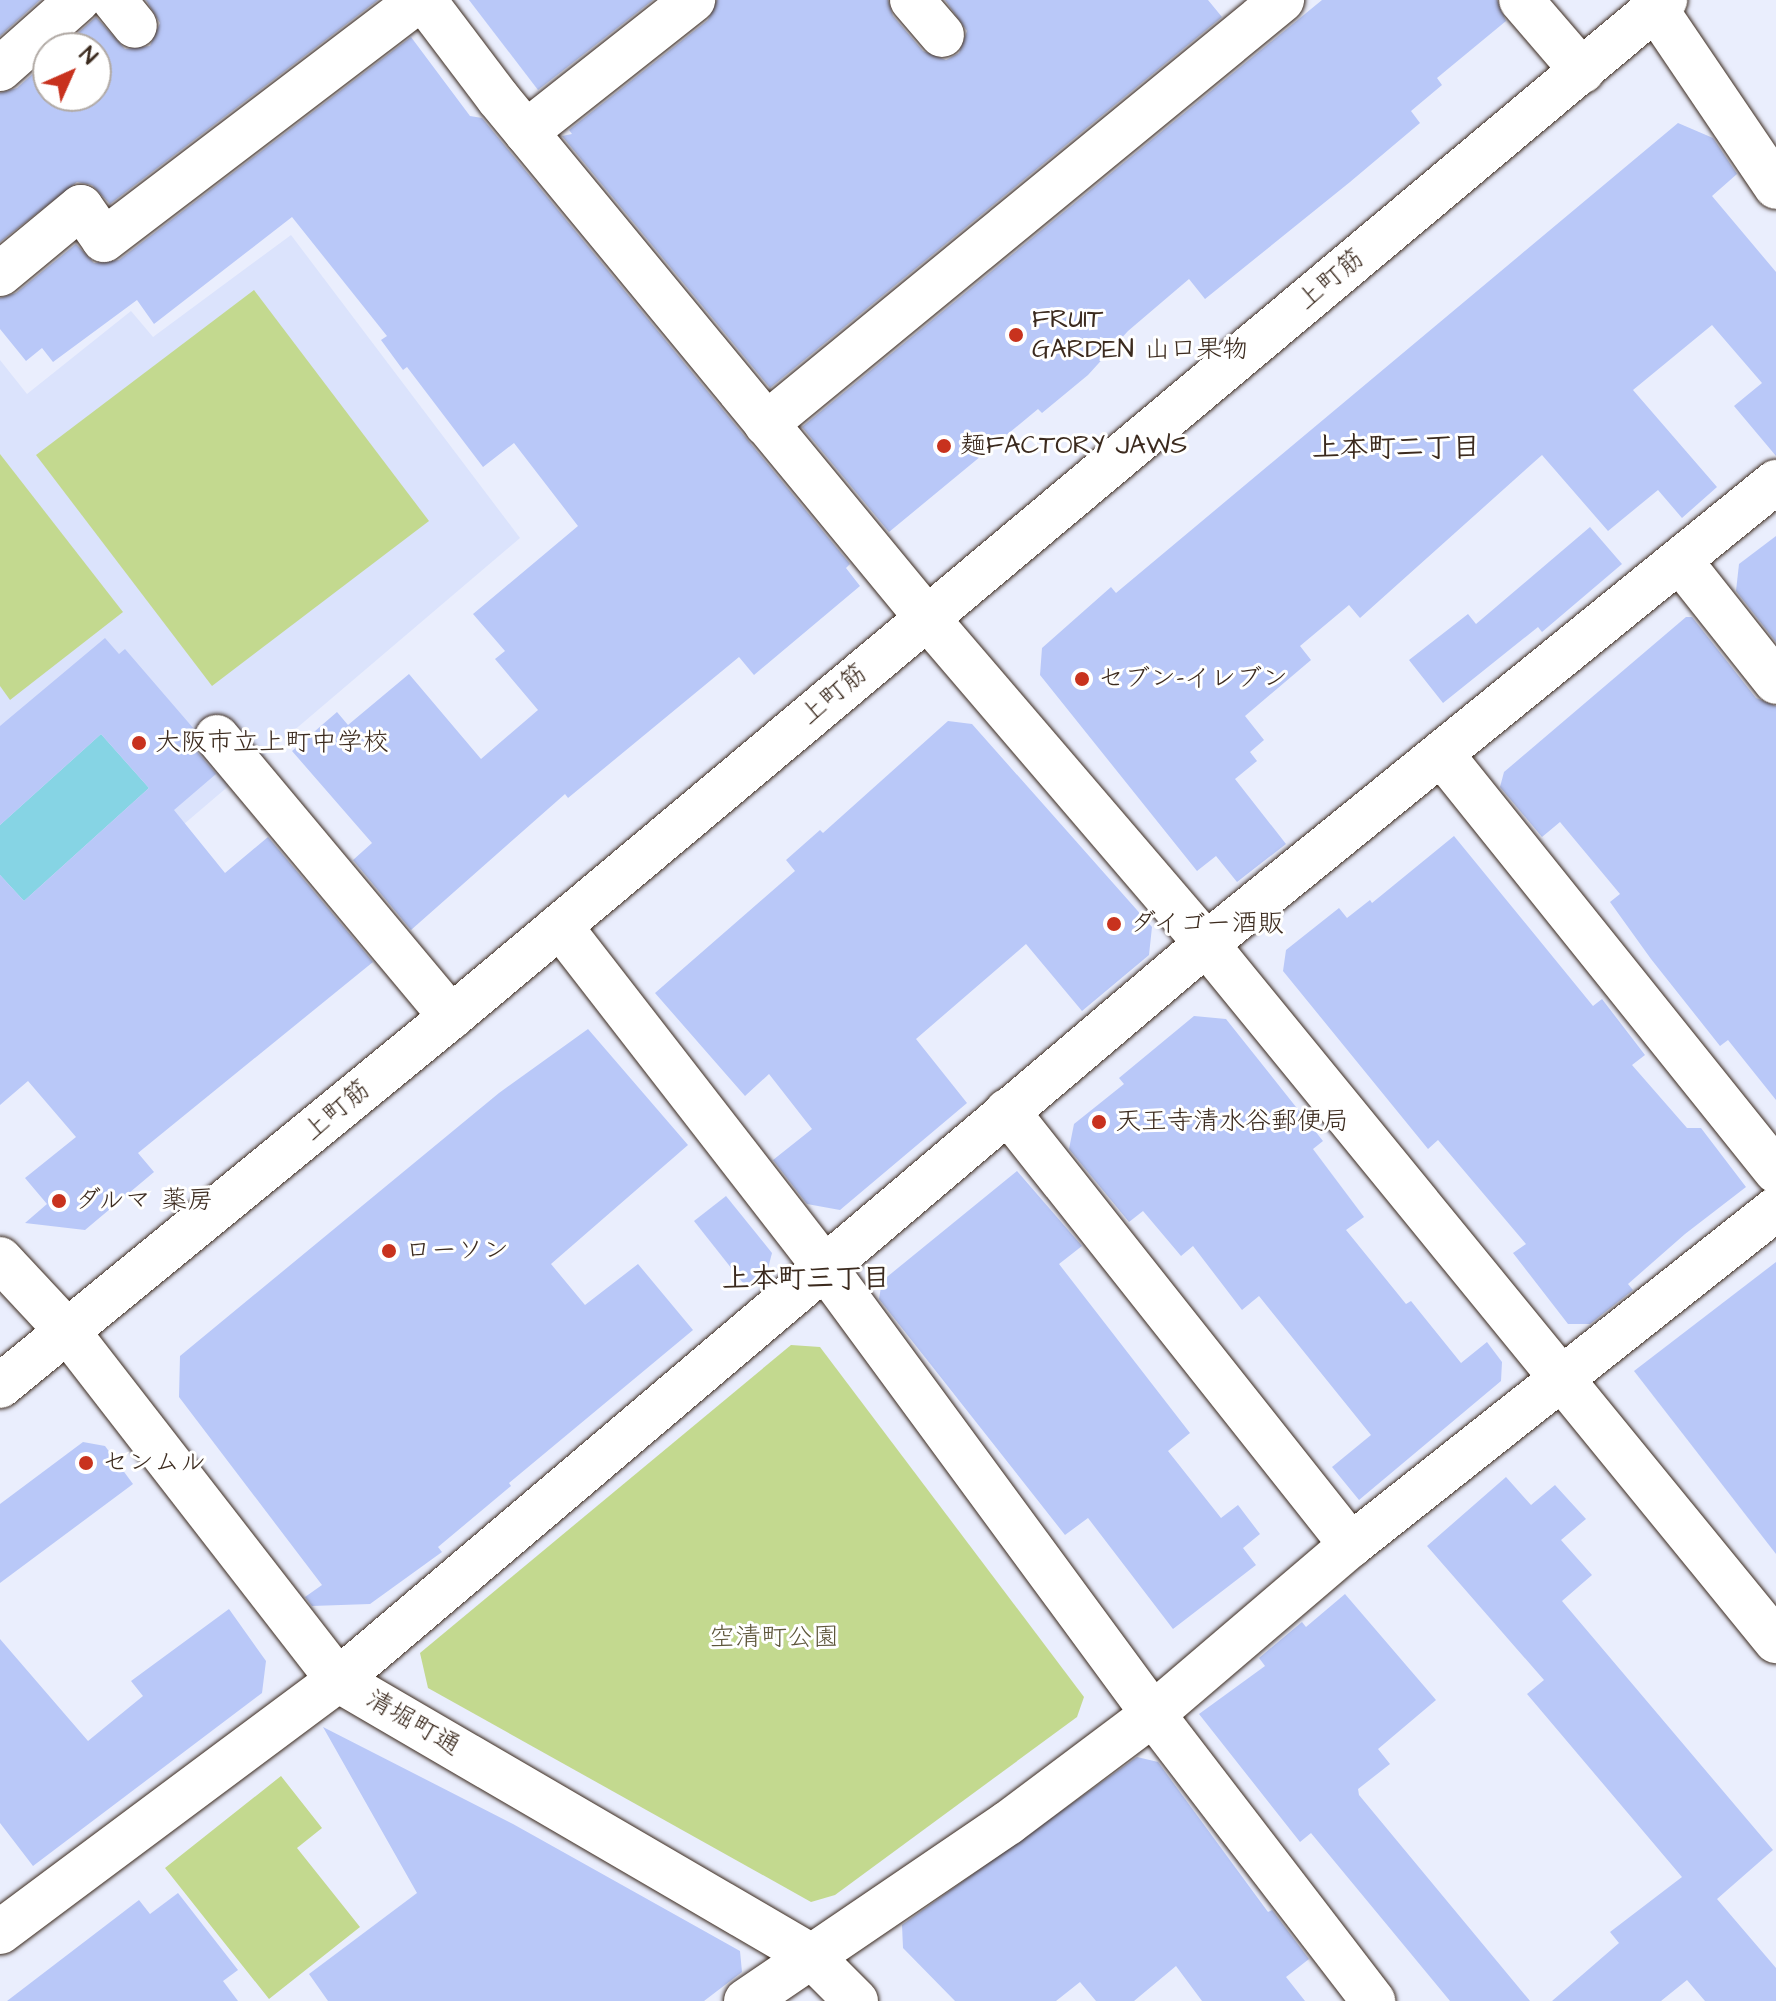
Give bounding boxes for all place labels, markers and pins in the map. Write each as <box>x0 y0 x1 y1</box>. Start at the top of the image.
place label: FRUIT GARDEN 山口果物 <box>1032 304 1248 366</box>
marker: FRUIT GARDEN 山口果物 <box>1007 326 1025 344</box>
place label: 麺FACTORY JAWS <box>960 430 1187 462</box>
marker: 麺FACTORY JAWS <box>935 437 953 455</box>
place label: セブン-イレブン <box>1098 663 1288 695</box>
marker: セブン-イレブン <box>1073 670 1091 688</box>
place label: 大阪市立上町中学校 <box>155 727 389 759</box>
marker: 大阪市立上町中学校 <box>130 734 148 752</box>
place label: ダイゴー酒販 <box>1130 908 1286 940</box>
marker: ダイゴー酒販 <box>1105 915 1123 933</box>
place label: 天王寺清水谷郵便局 <box>1115 1106 1349 1138</box>
marker: 天王寺清水谷郵便局 <box>1090 1113 1108 1131</box>
place label: ダルマ 薬房 <box>75 1185 215 1217</box>
marker: ダルマ 薬房 <box>50 1192 68 1210</box>
place label: ローソン <box>405 1235 509 1267</box>
marker: ローソン <box>380 1242 398 1260</box>
place label: センムル <box>102 1447 206 1479</box>
marker: センムル <box>77 1454 95 1472</box>

